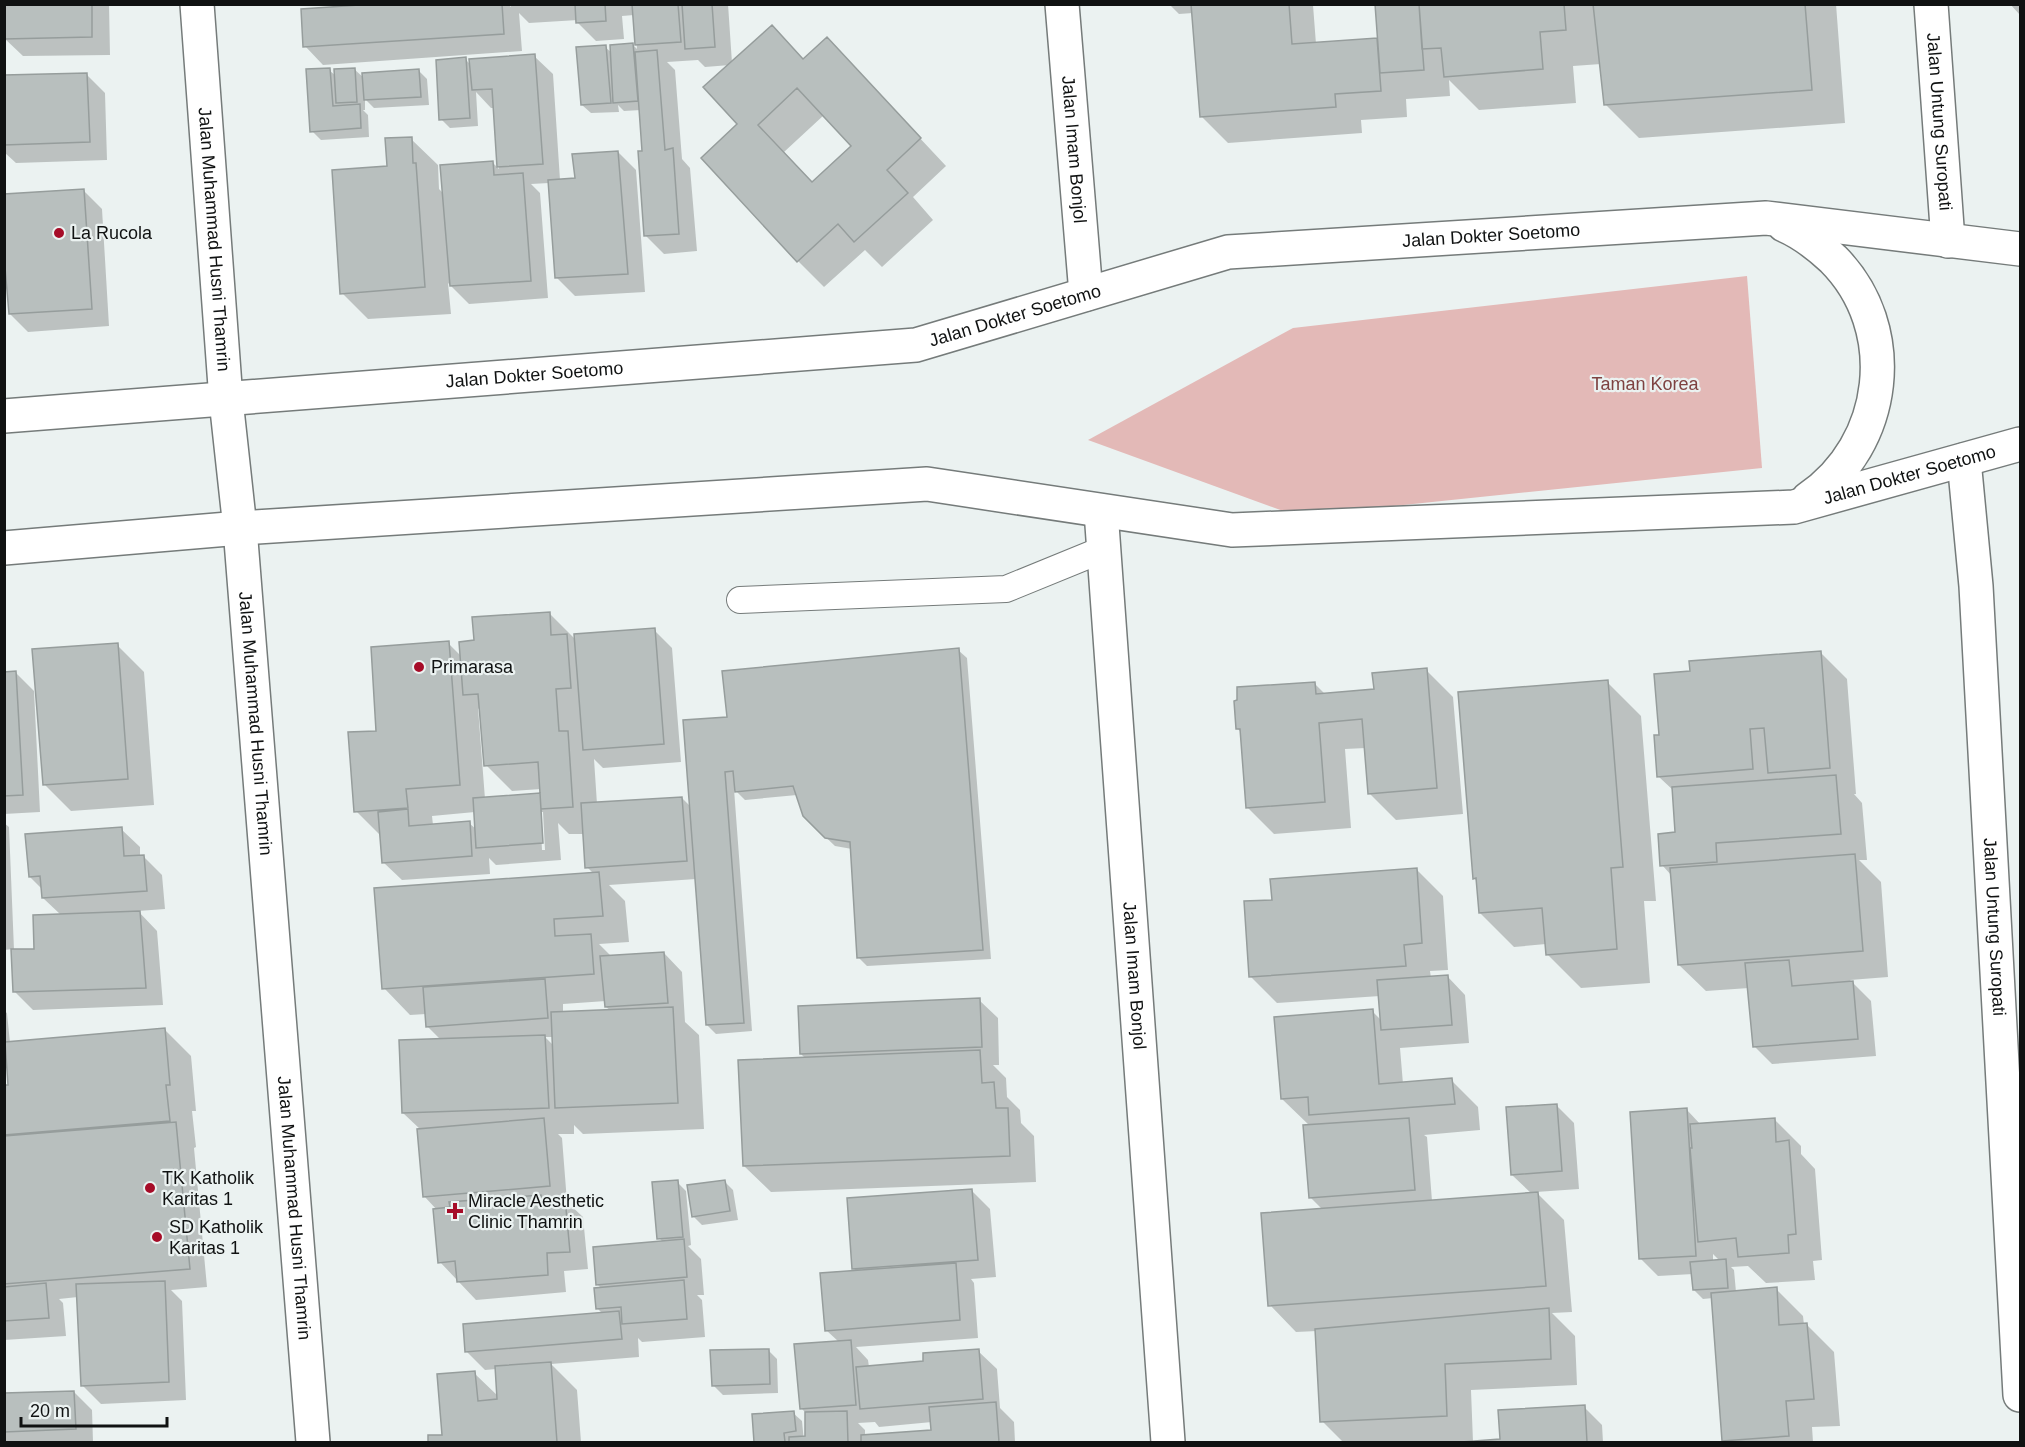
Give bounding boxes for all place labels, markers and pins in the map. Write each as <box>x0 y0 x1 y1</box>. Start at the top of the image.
place label: La Rucola <box>71 223 153 243</box>
marker: La Rucola <box>52 226 66 240</box>
place label: Primarasa <box>431 657 514 677</box>
marker: Primarasa <box>412 660 426 674</box>
place label: TK Katholik Karitas 1 <box>162 1168 255 1209</box>
marker: TK Katholik Karitas 1 <box>143 1181 157 1195</box>
place label: Miracle Aesthetic Clinic Thamrin <box>468 1191 604 1232</box>
marker: Miracle Aesthetic Clinic Thamrin <box>446 1202 464 1220</box>
place label: SD Katholik Karitas 1 <box>169 1217 264 1258</box>
marker: SD Katholik Karitas 1 <box>150 1230 164 1244</box>

